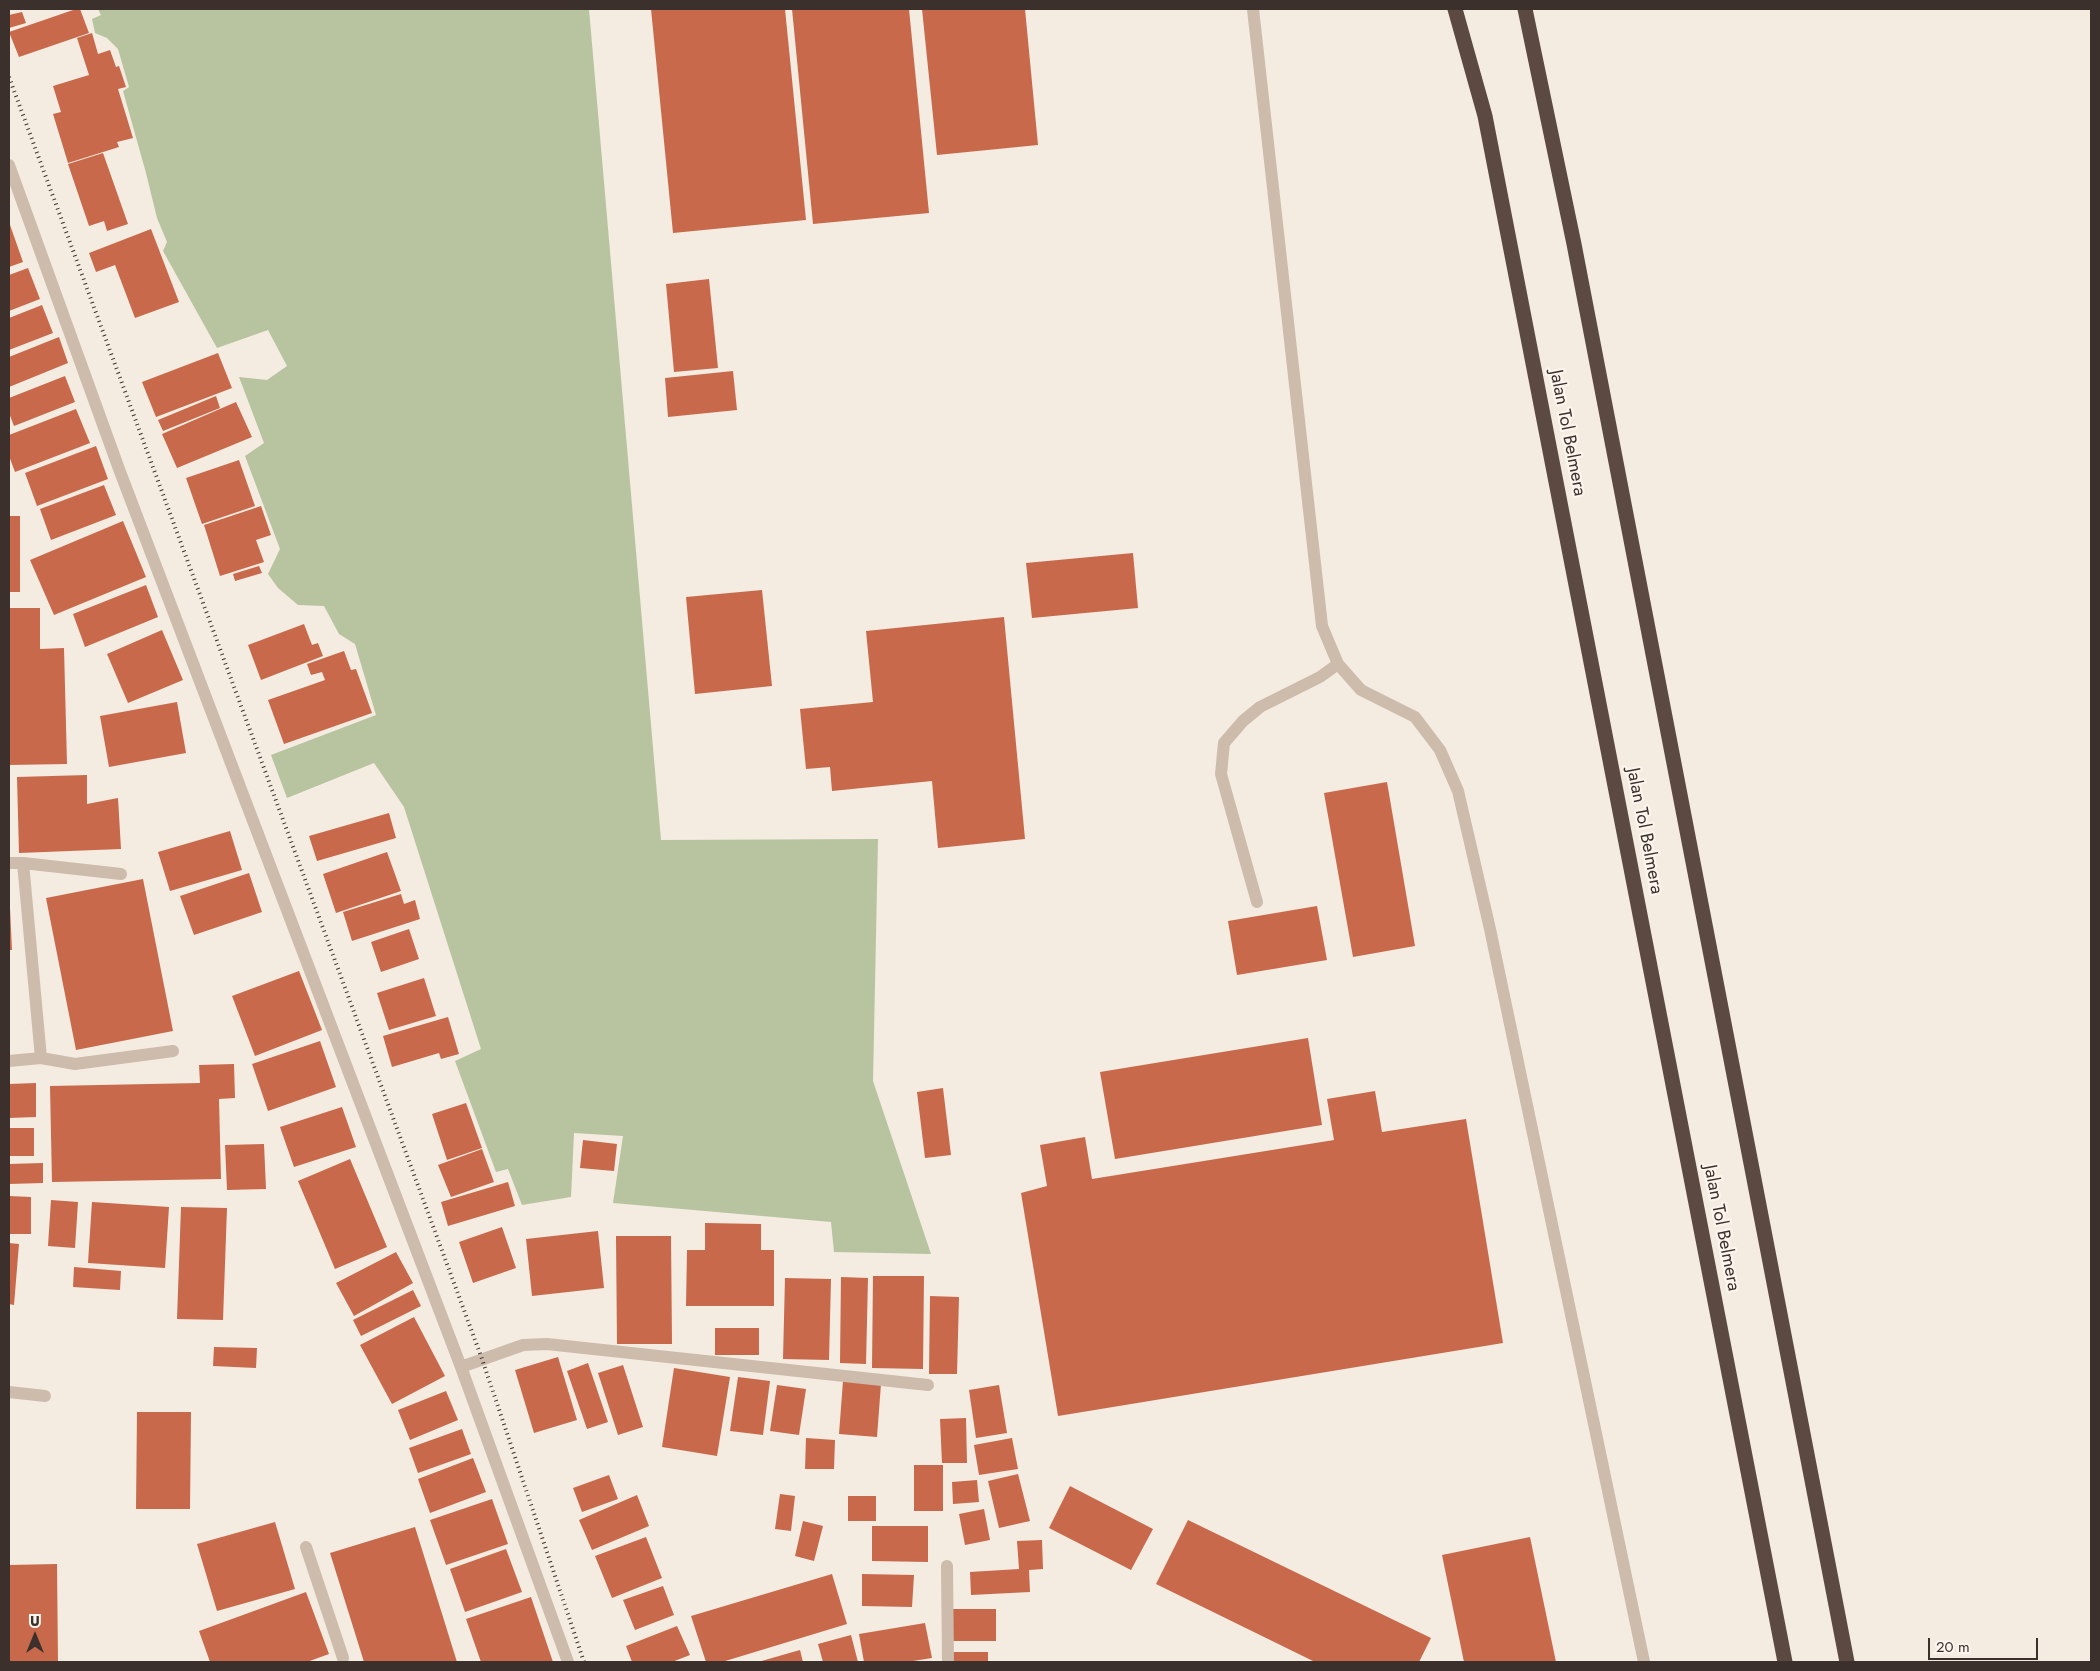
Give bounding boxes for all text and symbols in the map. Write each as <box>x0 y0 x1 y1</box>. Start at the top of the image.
street label: Jalan Tol Belmera <box>1544 368 1590 498</box>
street label: Jalan Tol Belmera <box>1621 766 1667 896</box>
street label: Jalan Tol Belmera <box>1698 1163 1744 1293</box>
north arrow <box>10 1611 60 1661</box>
text: U <box>30 1611 40 1631</box>
scale bar <box>1930 1628 2040 1660</box>
text: 20 m <box>1936 1636 1970 1658</box>

